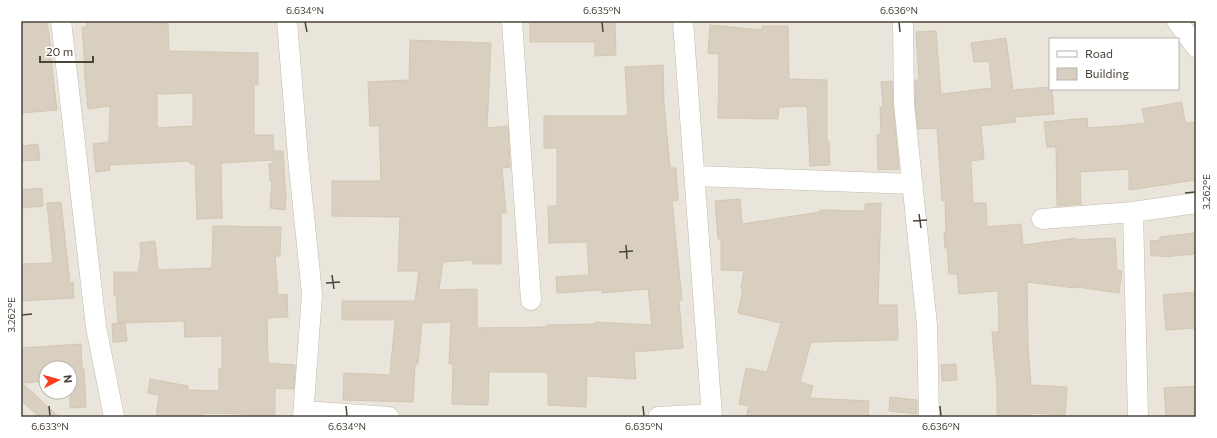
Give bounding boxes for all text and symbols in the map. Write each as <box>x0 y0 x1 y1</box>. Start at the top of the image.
text: 6.634°N <box>286 4 324 16</box>
text: 6.635°N <box>583 4 621 16</box>
text: 6.636°N <box>880 4 918 16</box>
scale bar <box>40 38 93 64</box>
legend <box>1049 38 1179 90</box>
text: 20 m <box>46 44 73 58</box>
text: Road <box>1085 46 1113 60</box>
text: Building <box>1085 66 1129 80</box>
text: 3.262°E <box>1200 174 1212 210</box>
text: 3.262°E <box>5 297 17 333</box>
north arrow <box>38 360 78 400</box>
text: N <box>62 374 75 384</box>
text: 6.633°N <box>31 420 69 432</box>
text: 6.634°N <box>328 420 366 432</box>
text: 6.635°N <box>625 420 663 432</box>
text: 6.636°N <box>922 420 960 432</box>

